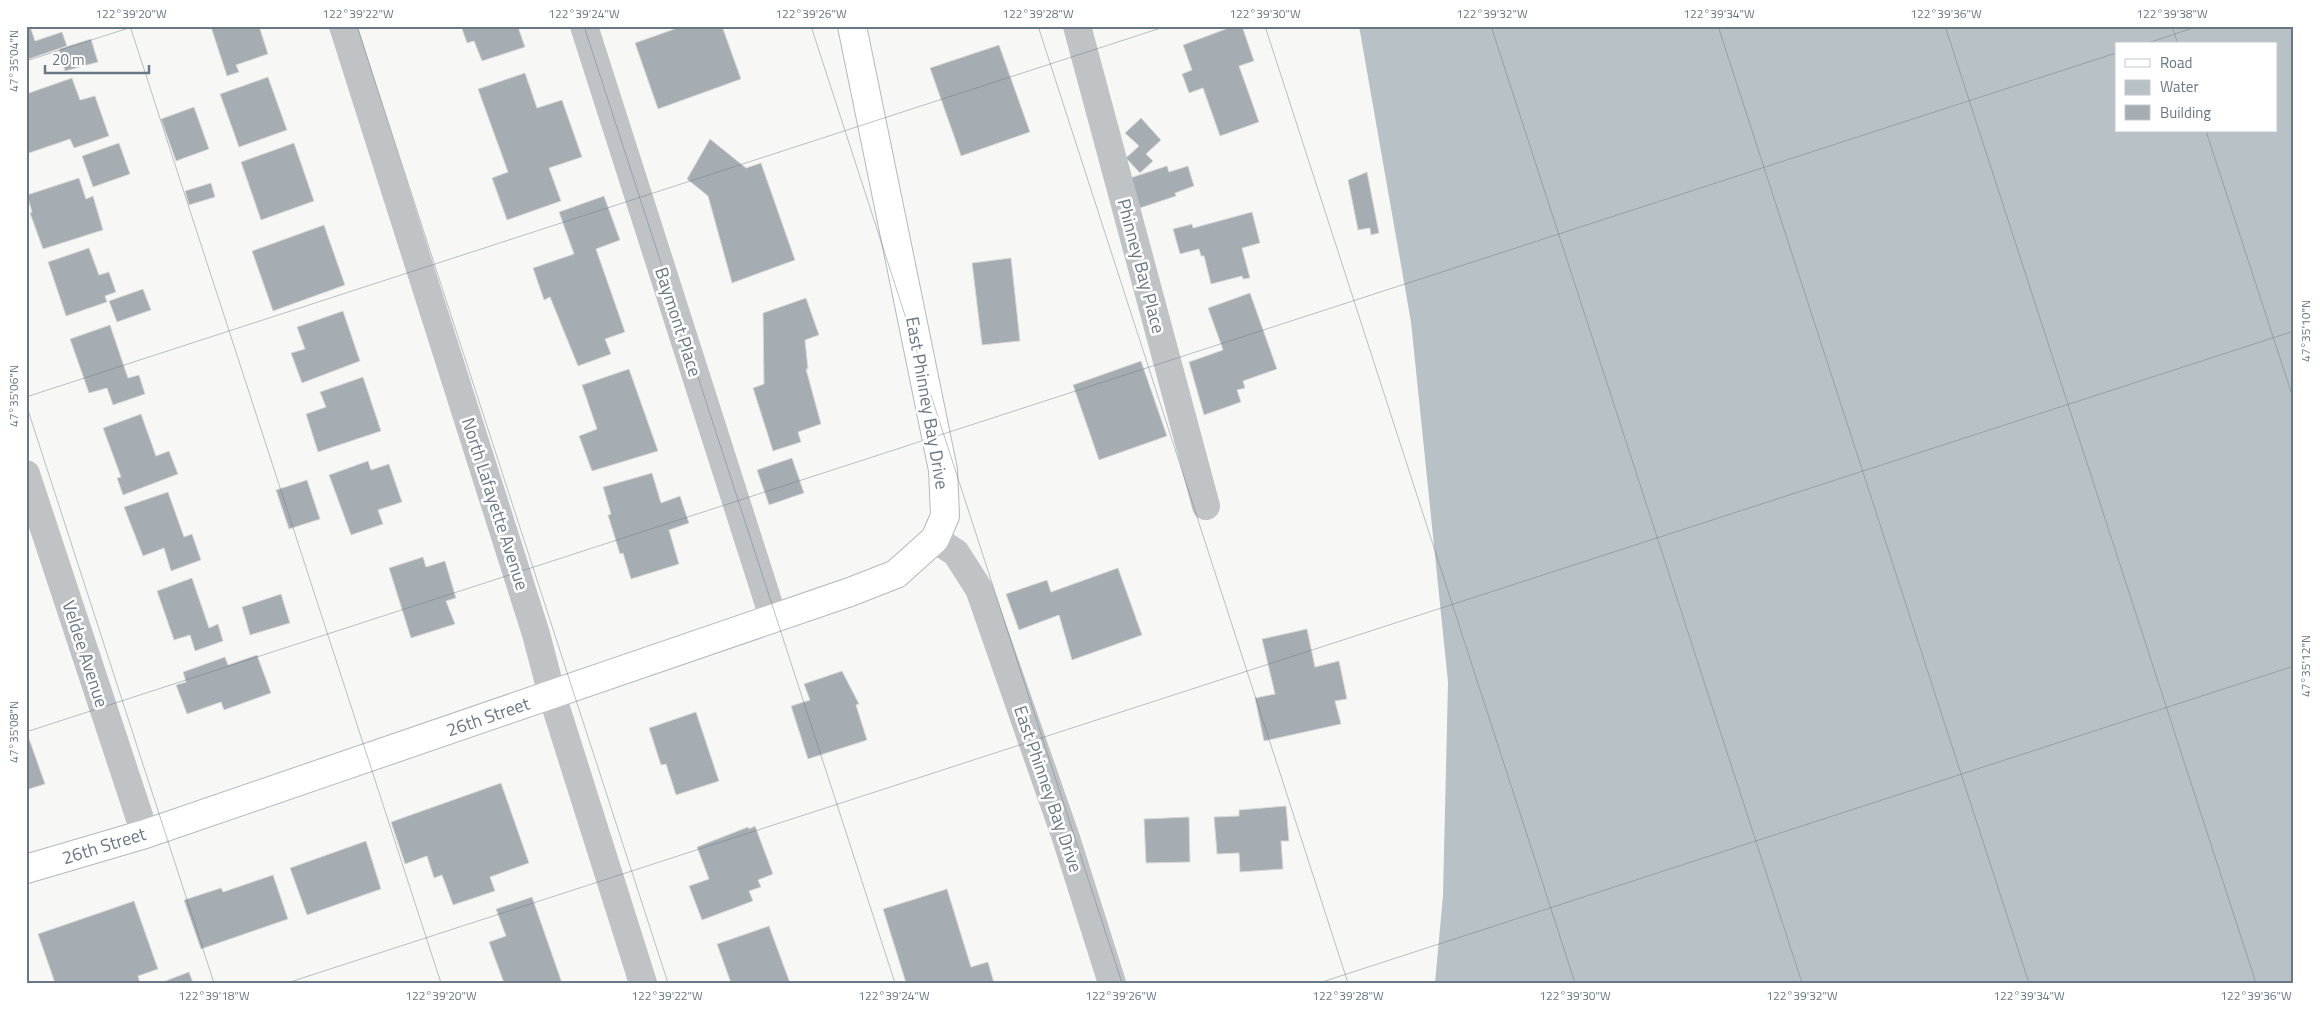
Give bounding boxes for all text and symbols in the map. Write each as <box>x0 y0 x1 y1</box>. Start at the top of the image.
text: 122°39'20"W <box>95 4 167 23</box>
text: 122°39'22"W <box>322 4 394 23</box>
text: 122°39'24"W <box>548 4 620 23</box>
text: 122°39'26"W <box>775 4 847 23</box>
text: 122°39'28"W <box>1002 4 1074 23</box>
text: 122°39'30"W <box>1229 4 1301 23</box>
text: 122°39'32"W <box>1456 4 1528 23</box>
text: 122°39'34"W <box>1683 4 1755 23</box>
text: 122°39'36"W <box>1910 4 1982 23</box>
text: 122°39'38"W <box>2136 4 2208 23</box>
text: 47°35'04"N <box>4 30 23 92</box>
scale bar <box>45 42 149 74</box>
legend <box>2115 42 2278 132</box>
text: 20 m <box>52 48 85 71</box>
text: Road <box>2160 51 2192 74</box>
text: Water <box>2160 75 2199 98</box>
text: Building <box>2160 101 2211 124</box>
street label: Phinney Bay Place <box>1111 195 1172 336</box>
street label: Baymont Place <box>648 264 709 380</box>
text: 47°35'10"N <box>2296 300 2315 362</box>
street label: East Phinney Bay Drive <box>899 314 956 491</box>
text: 47°35'06"N <box>4 365 23 427</box>
street label: North Lafayette Avenue <box>455 414 536 594</box>
street label: Veldee Avenue <box>55 597 115 711</box>
text: 47°35'12"N <box>2296 635 2315 697</box>
street label: 26th Street <box>443 689 534 743</box>
text: 47°35'08"N <box>4 701 23 763</box>
street label: East Phinney Bay Drive <box>1007 702 1090 876</box>
street label: 26th Street <box>59 820 150 871</box>
text: 122°39'18"W <box>178 986 250 1005</box>
text: 122°39'20"W <box>405 986 477 1005</box>
text: 122°39'22"W <box>631 986 703 1005</box>
text: 122°39'24"W <box>858 986 930 1005</box>
text: 122°39'26"W <box>1085 986 1157 1005</box>
text: 122°39'28"W <box>1312 986 1384 1005</box>
text: 122°39'30"W <box>1539 986 1611 1005</box>
text: 122°39'32"W <box>1766 986 1838 1005</box>
text: 122°39'34"W <box>1993 986 2065 1005</box>
text: 122°39'36"W <box>2220 986 2292 1005</box>

